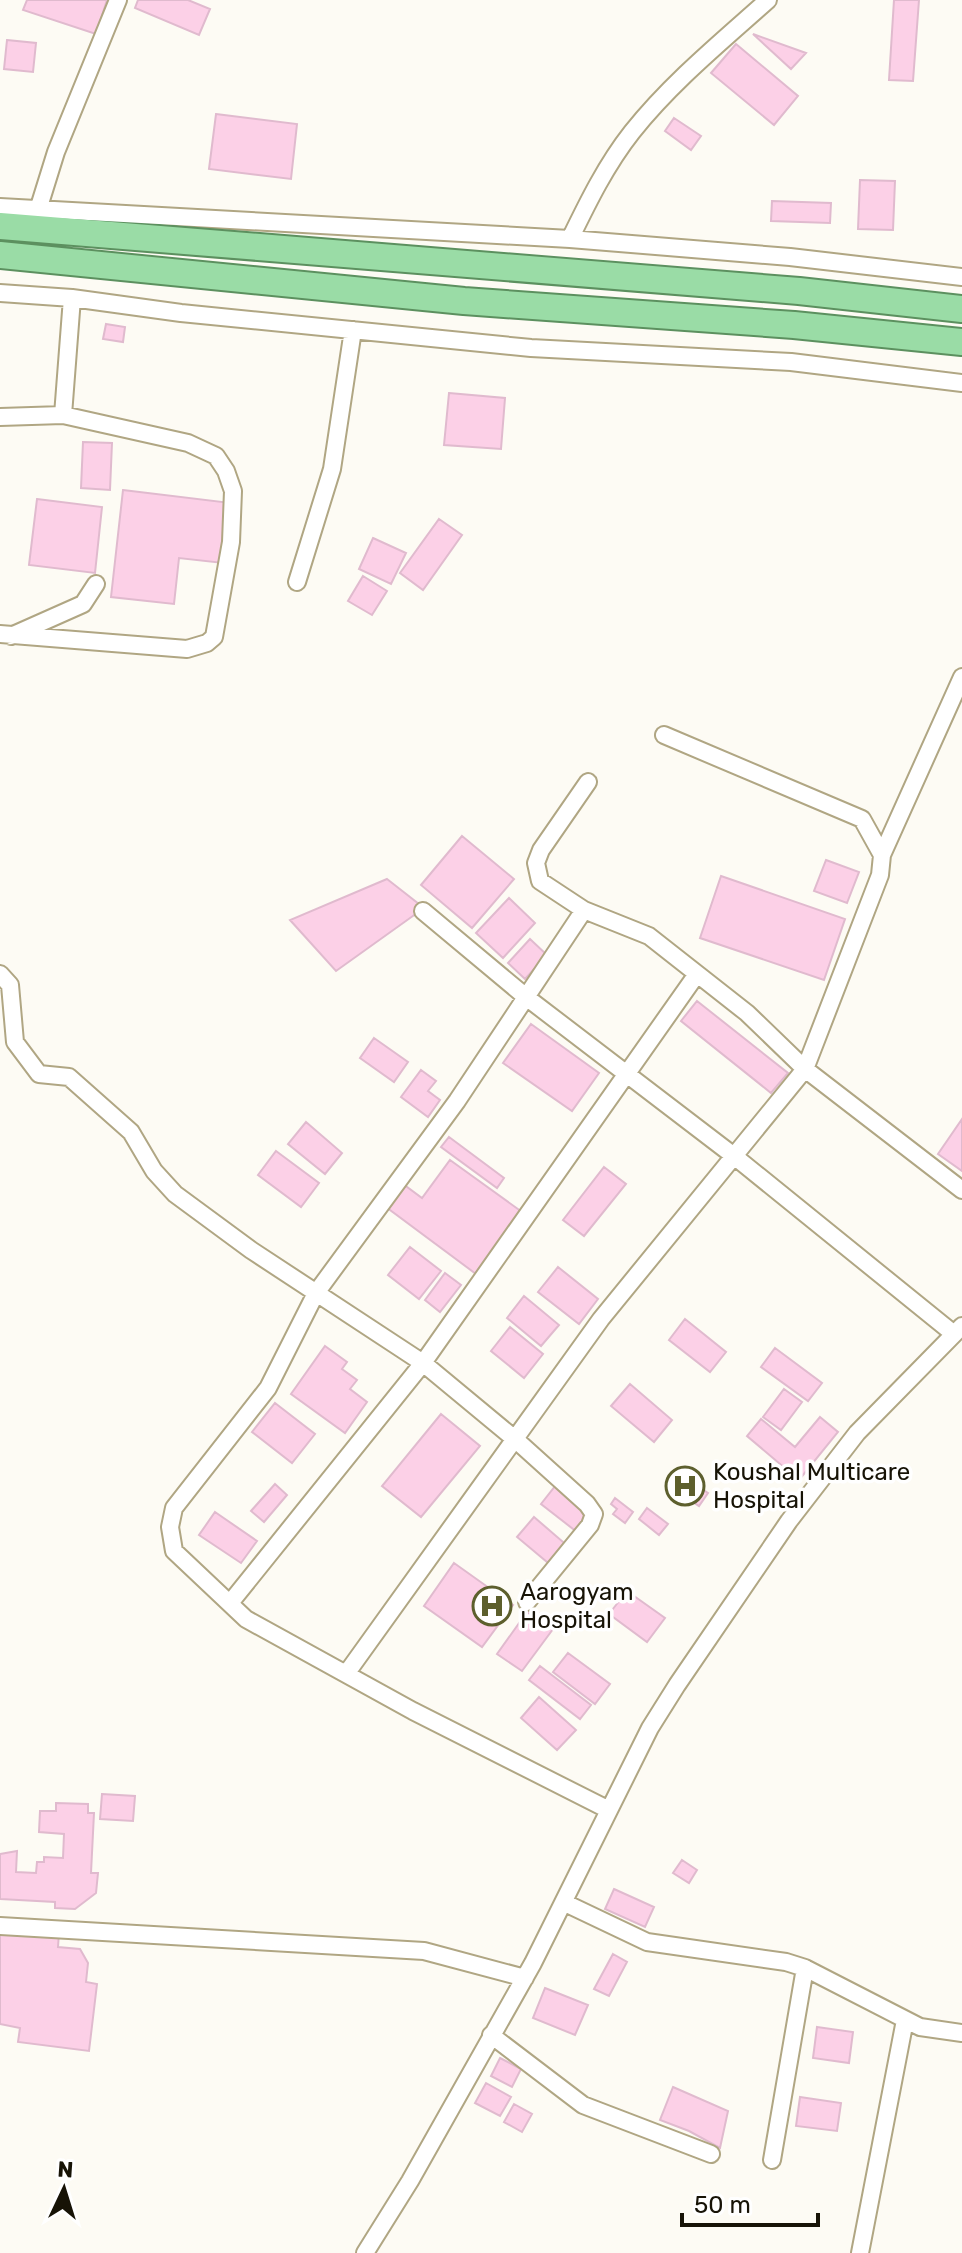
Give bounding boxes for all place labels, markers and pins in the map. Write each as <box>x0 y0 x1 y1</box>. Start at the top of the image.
place label: Koushal Multicare Hospital <box>713 1458 910 1514</box>
hospital icon: Koushal Multicare Hospital <box>664 1465 706 1507</box>
place label: Aarogyam Hospital <box>520 1578 634 1634</box>
hospital icon: Aarogyam Hospital <box>471 1585 513 1627</box>

